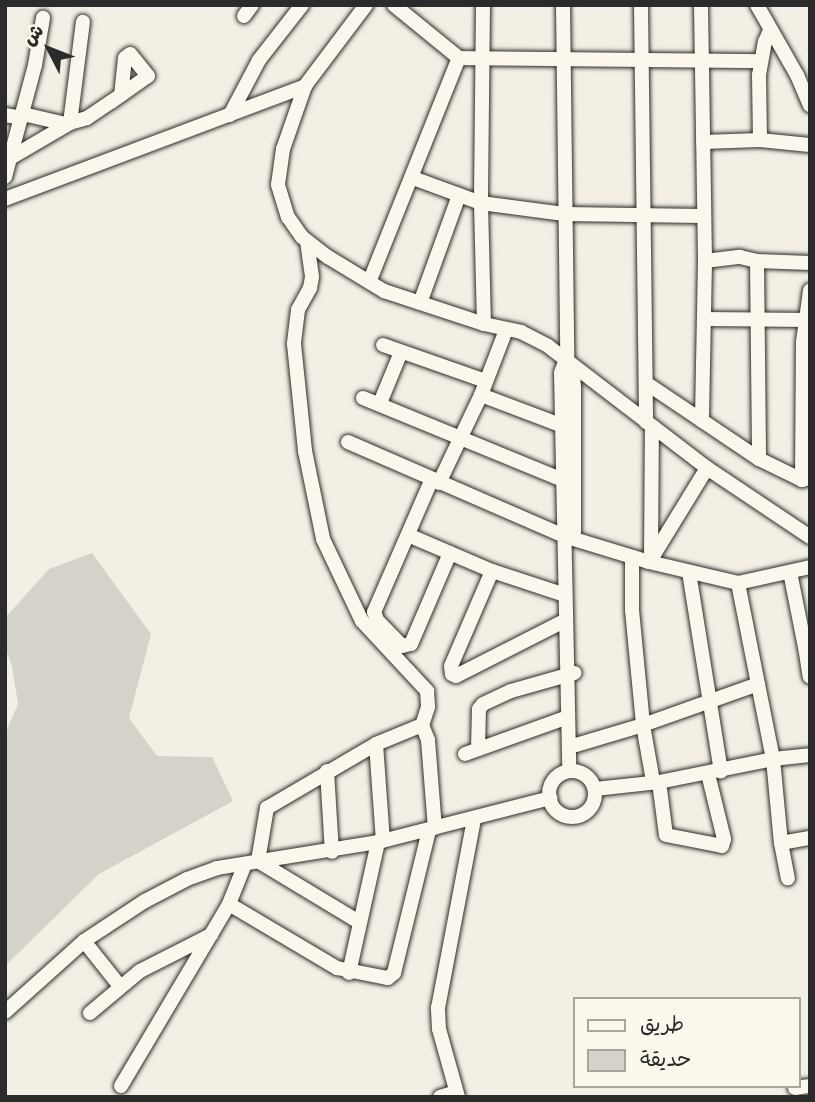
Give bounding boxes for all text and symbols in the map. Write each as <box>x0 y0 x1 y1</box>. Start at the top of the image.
north arrow <box>14 14 84 84</box>
text: ش <box>17 18 49 51</box>
legend <box>574 997 801 1088</box>
text: طريق <box>640 1010 684 1038</box>
text: حديقة <box>640 1045 691 1073</box>

